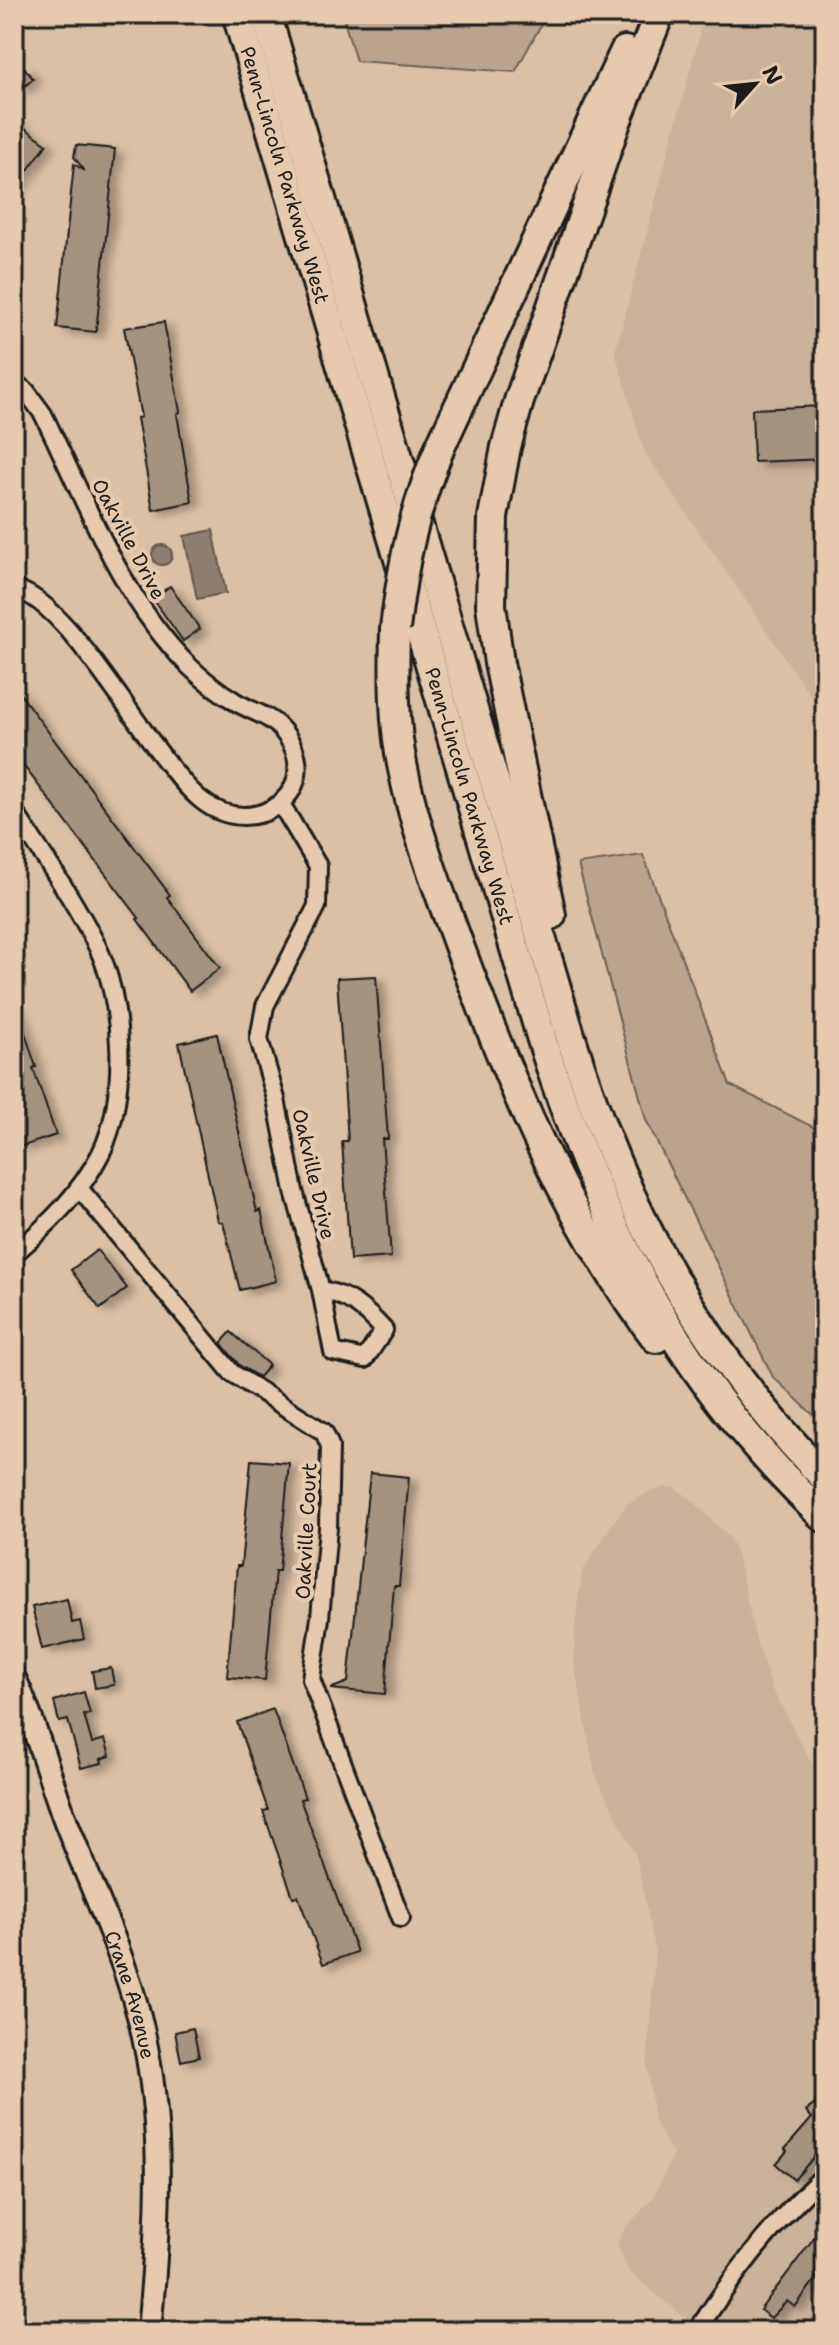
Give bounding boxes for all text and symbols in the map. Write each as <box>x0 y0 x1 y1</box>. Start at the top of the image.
street label: Penn-Lincoln Parkway West <box>234 43 335 307</box>
north arrow <box>715 44 795 124</box>
text: N <box>755 61 789 89</box>
street label: Oakville Drive <box>86 474 172 604</box>
street label: Penn-Lincoln Parkway West <box>419 664 520 928</box>
street label: Oakville Drive <box>286 1106 342 1242</box>
street label: Oakville Court <box>289 1462 323 1600</box>
street label: Crane Avenue <box>99 1927 161 2061</box>

